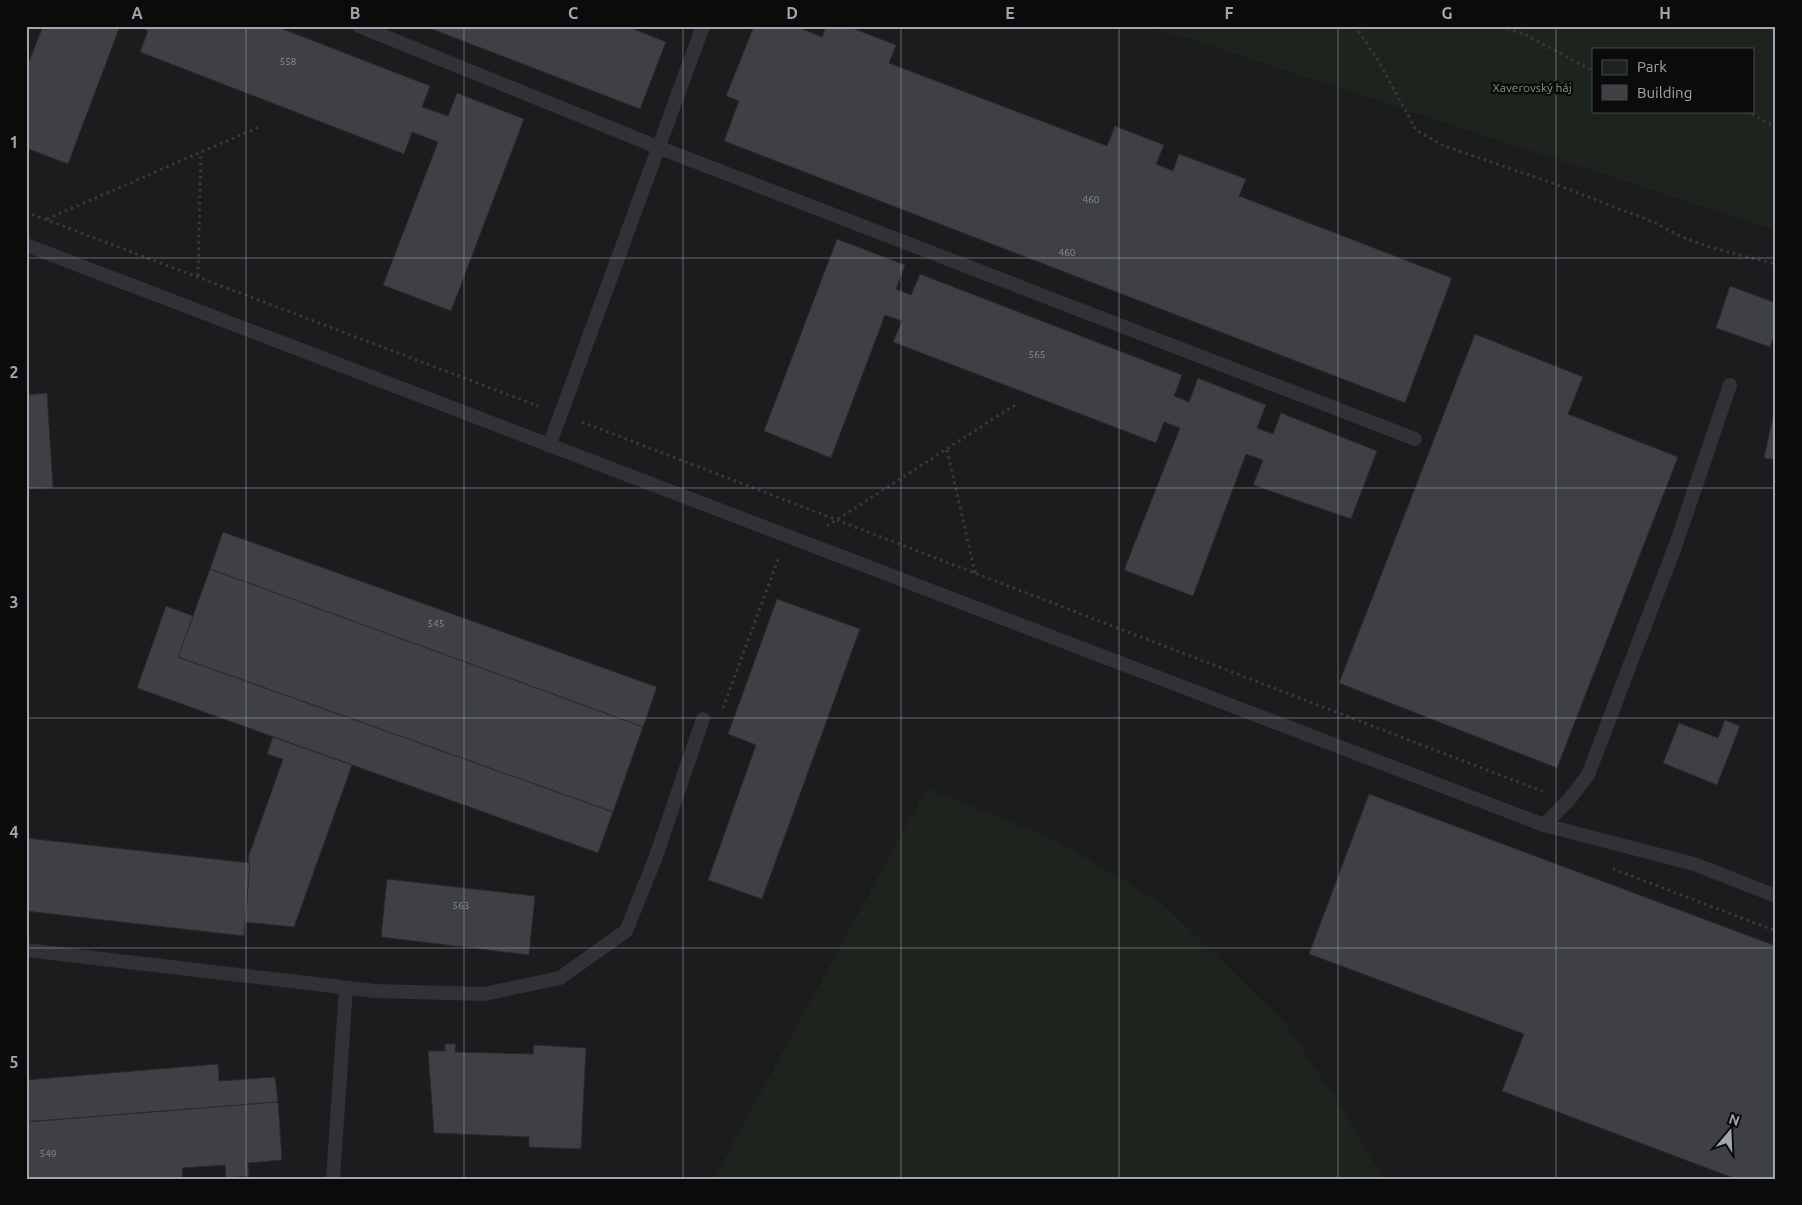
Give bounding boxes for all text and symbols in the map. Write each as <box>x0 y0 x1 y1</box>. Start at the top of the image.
text: A <box>131 4 143 22</box>
text: B <box>350 4 360 22</box>
text: C <box>568 4 578 22</box>
text: D <box>786 4 798 22</box>
text: E <box>1005 4 1015 22</box>
text: F <box>1225 4 1234 22</box>
text: G <box>1441 4 1453 22</box>
text: H <box>1659 4 1671 22</box>
legend <box>1592 48 1754 112</box>
house number: 558 <box>280 56 297 67</box>
text: Park <box>1637 58 1667 75</box>
park label: Xaverovský háj <box>1492 81 1572 94</box>
text: Building <box>1637 84 1692 101</box>
text: 1 <box>9 133 19 151</box>
house number: 460 <box>1083 194 1100 205</box>
house number: 460 <box>1059 247 1076 258</box>
house number: 565 <box>1029 349 1045 360</box>
text: 2 <box>9 363 19 381</box>
text: 3 <box>9 593 19 611</box>
house number: 545 <box>428 618 444 629</box>
text: 4 <box>9 823 19 841</box>
house number: 563 <box>453 900 469 911</box>
text: 5 <box>9 1053 19 1071</box>
north arrow <box>1704 1108 1754 1158</box>
text: N <box>1727 1110 1742 1129</box>
house number: 549 <box>40 1148 56 1159</box>

